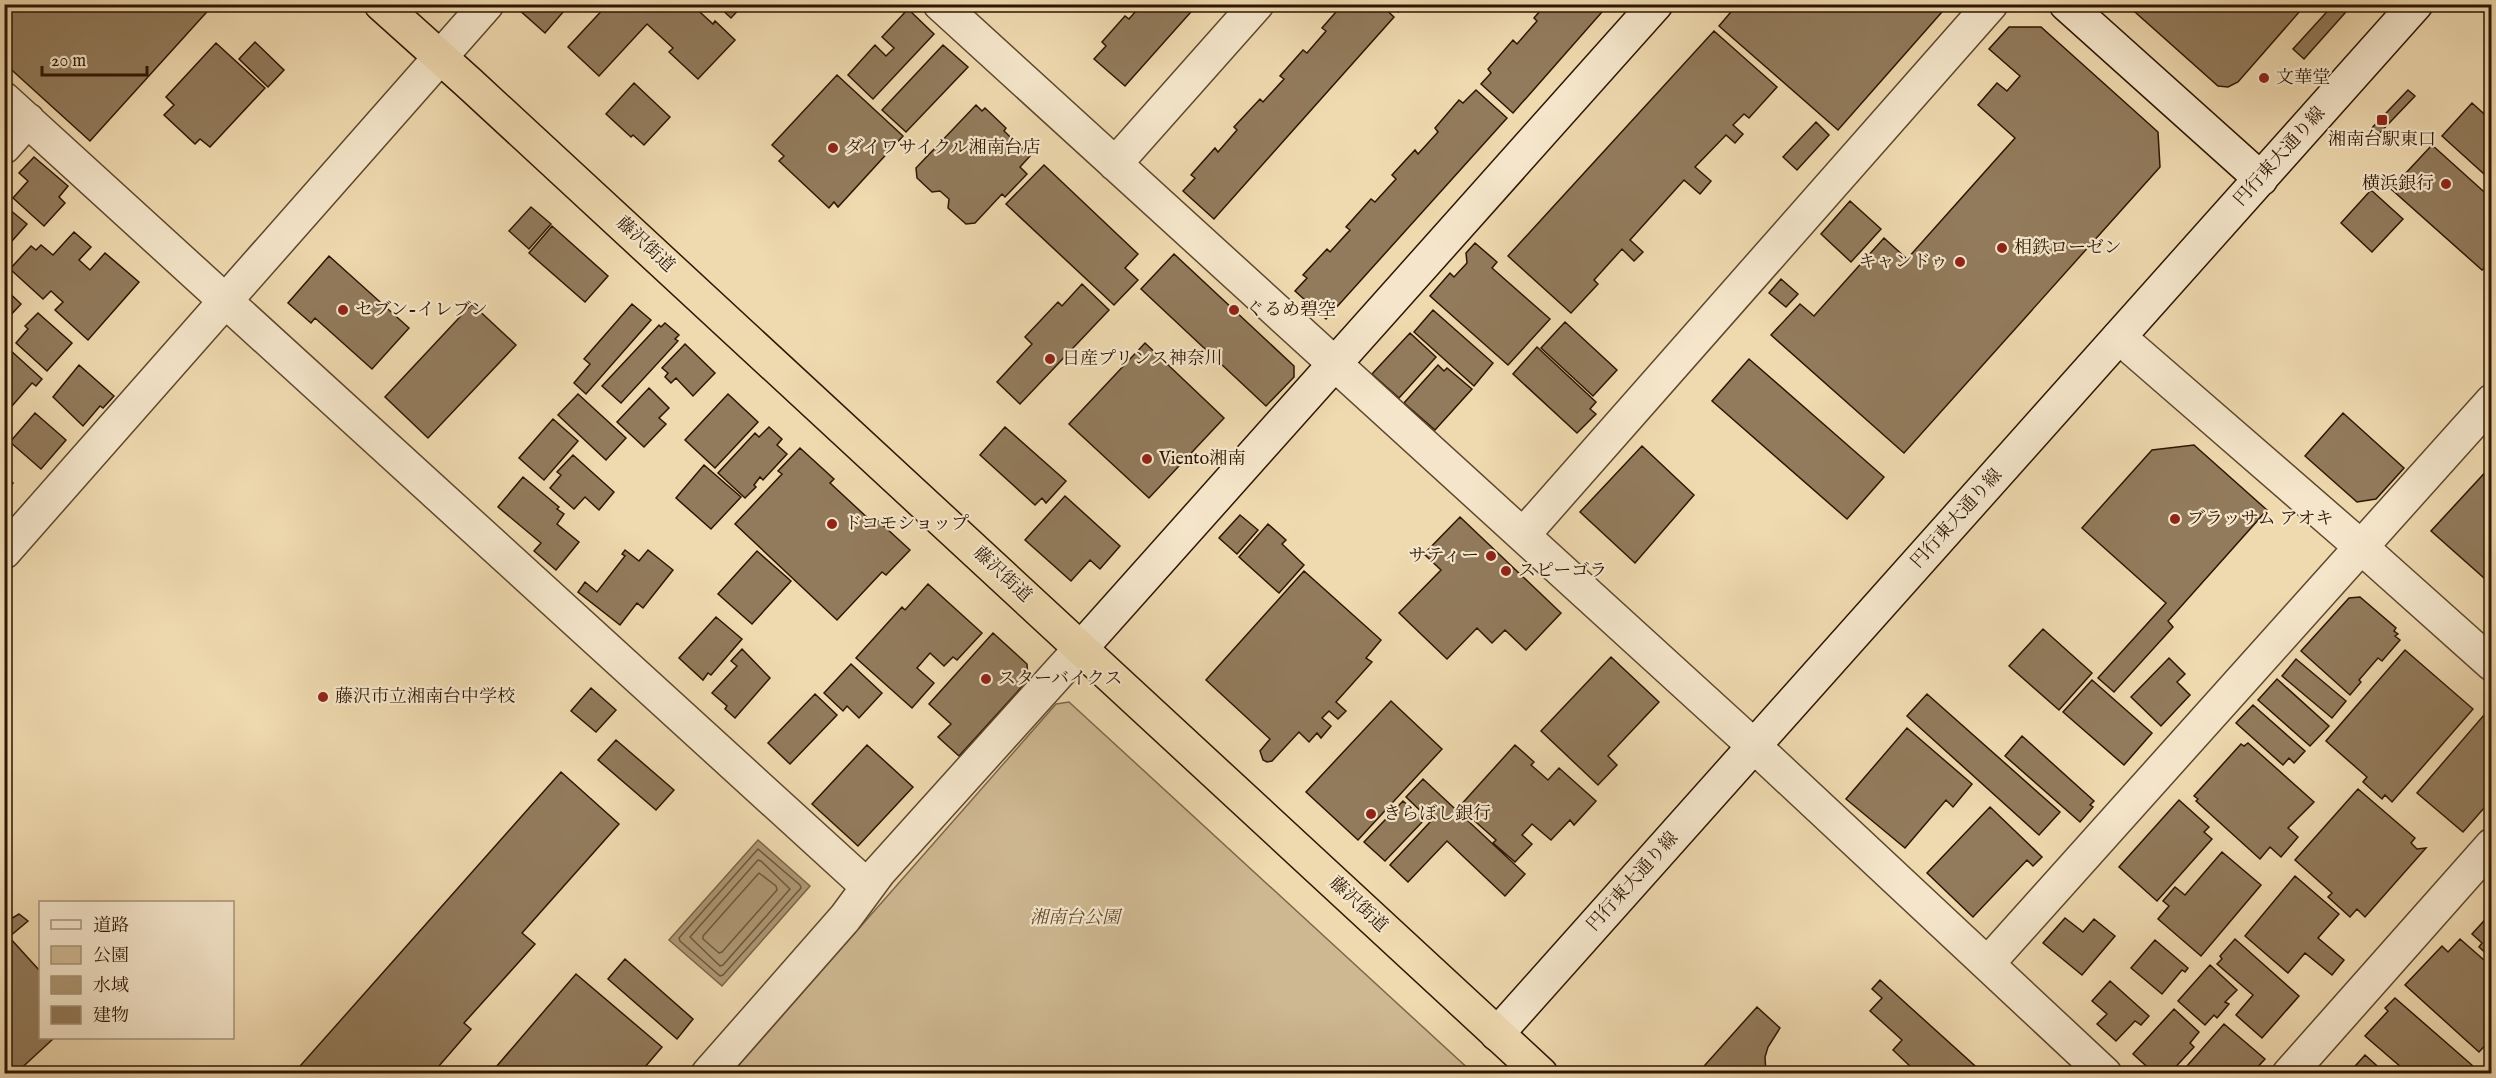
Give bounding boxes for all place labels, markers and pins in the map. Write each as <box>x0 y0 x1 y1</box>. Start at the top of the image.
place label: 文華堂 <box>2276 67 2330 90</box>
marker: 文華堂 <box>2257 71 2271 85</box>
marker: 湘南台駅東口 <box>2375 113 2389 127</box>
place label: 湘南台駅東口 <box>2328 129 2436 152</box>
place label: ダイワサイクル湘南台店 <box>845 137 1040 160</box>
marker: ダイワサイクル湘南台店 <box>826 141 840 155</box>
place label: 横浜銀行 <box>2362 173 2434 196</box>
marker: 横浜銀行 <box>2439 177 2453 191</box>
place label: 相鉄ローゼン <box>2014 237 2122 260</box>
marker: 相鉄ローゼン <box>1995 241 2009 255</box>
place label: キャンドゥ <box>1858 251 1948 274</box>
marker: キャンドゥ <box>1953 255 1967 269</box>
place label: セブン-イレブン <box>355 299 488 322</box>
place label: ぐるめ碧空 <box>1246 299 1336 322</box>
marker: セブン-イレブン <box>336 303 350 317</box>
marker: ぐるめ碧空 <box>1227 303 1241 317</box>
place label: 日産プリンス神奈川 <box>1062 348 1223 371</box>
marker: 日産プリンス神奈川 <box>1043 352 1057 366</box>
place label: Viento湘南 <box>1158 448 1245 471</box>
marker: Viento湘南 <box>1140 452 1154 466</box>
place label: ブラッサム アオキ <box>2187 508 2334 531</box>
marker: ブラッサム アオキ <box>2168 512 2182 526</box>
place label: ドコモショップ <box>844 513 969 536</box>
marker: ドコモショップ <box>825 517 839 531</box>
place label: サティー <box>1408 545 1479 568</box>
marker: サティー <box>1484 549 1498 563</box>
place label: スピーゴラ <box>1518 560 1607 583</box>
marker: スピーゴラ <box>1499 564 1513 578</box>
place label: スターバイクス <box>998 668 1123 691</box>
marker: スターバイクス <box>979 672 993 686</box>
place label: 藤沢市立湘南台中学校 <box>335 686 515 709</box>
marker: 藤沢市立湘南台中学校 <box>316 690 330 704</box>
place label: きらぼし銀行 <box>1383 803 1491 826</box>
marker: きらぼし銀行 <box>1364 807 1378 821</box>

